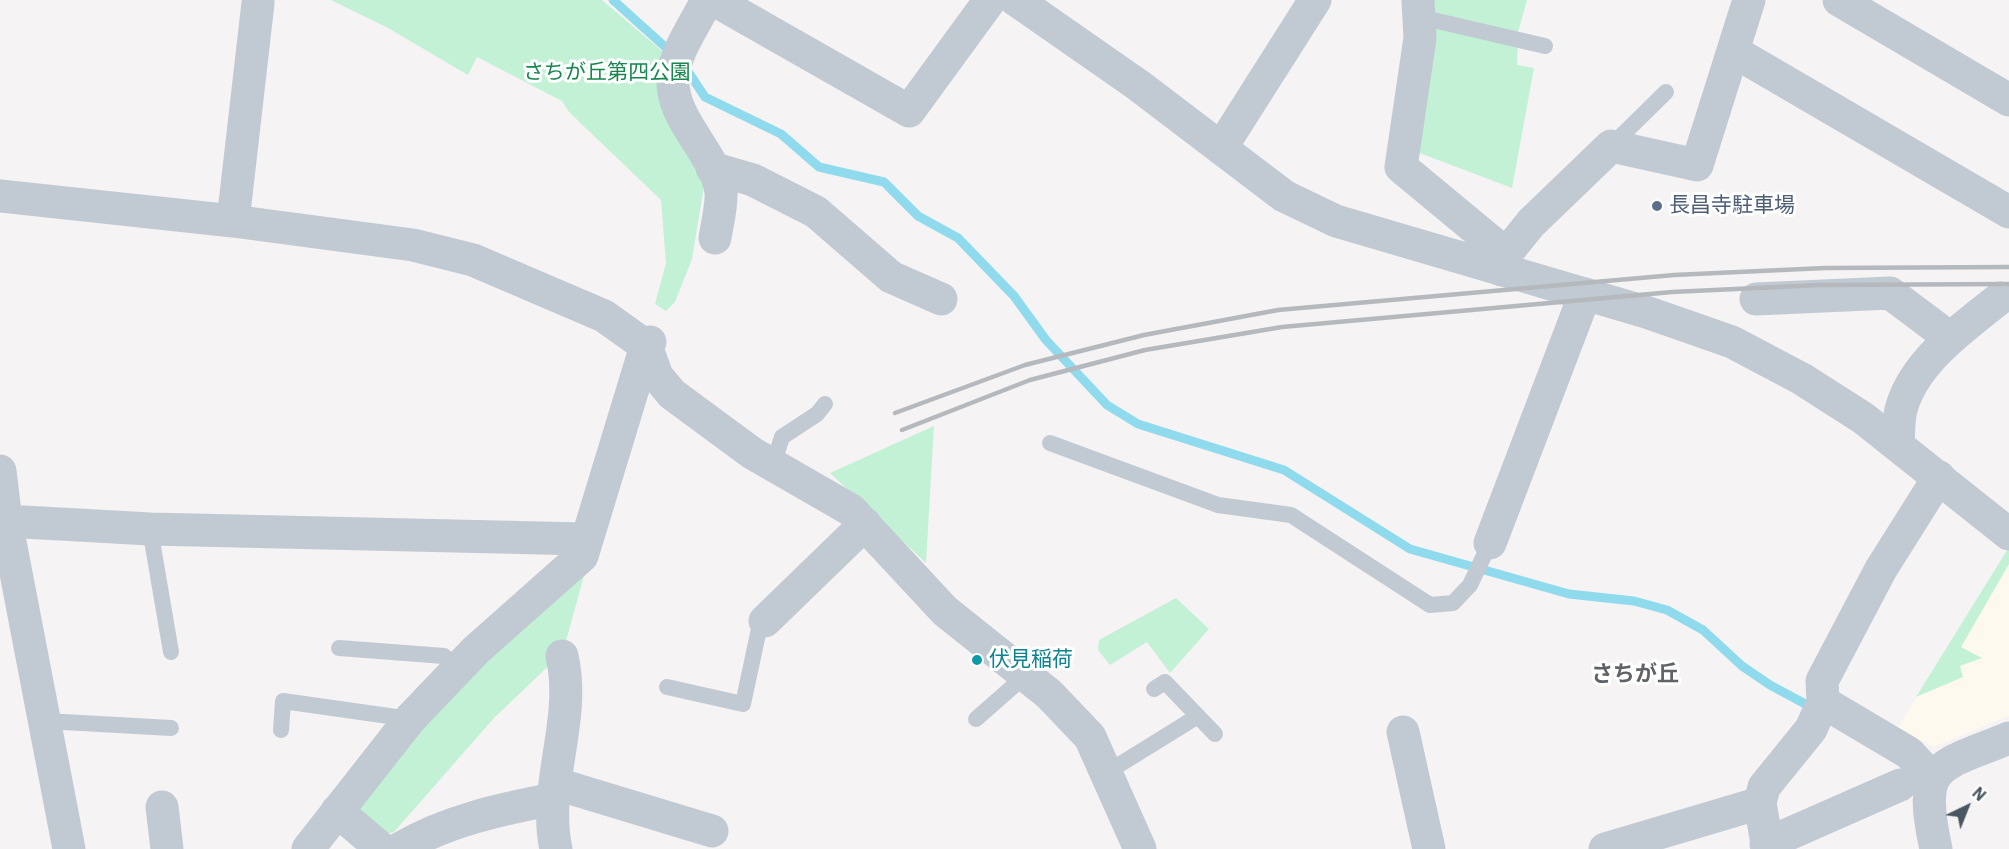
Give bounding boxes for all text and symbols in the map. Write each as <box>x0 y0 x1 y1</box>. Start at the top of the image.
park label: さちが丘第四公園 <box>523 60 691 86</box>
place label: 長昌寺駐車場 <box>1669 193 1795 219</box>
marker: 長昌寺駐車場 <box>1650 199 1664 213</box>
place label: 伏見稲荷 <box>989 647 1073 673</box>
marker: 伏見稲荷 <box>970 653 984 667</box>
district label: さちが丘 <box>1591 662 1679 688</box>
north arrow <box>1937 777 1997 837</box>
text: N <box>1968 783 1990 805</box>

